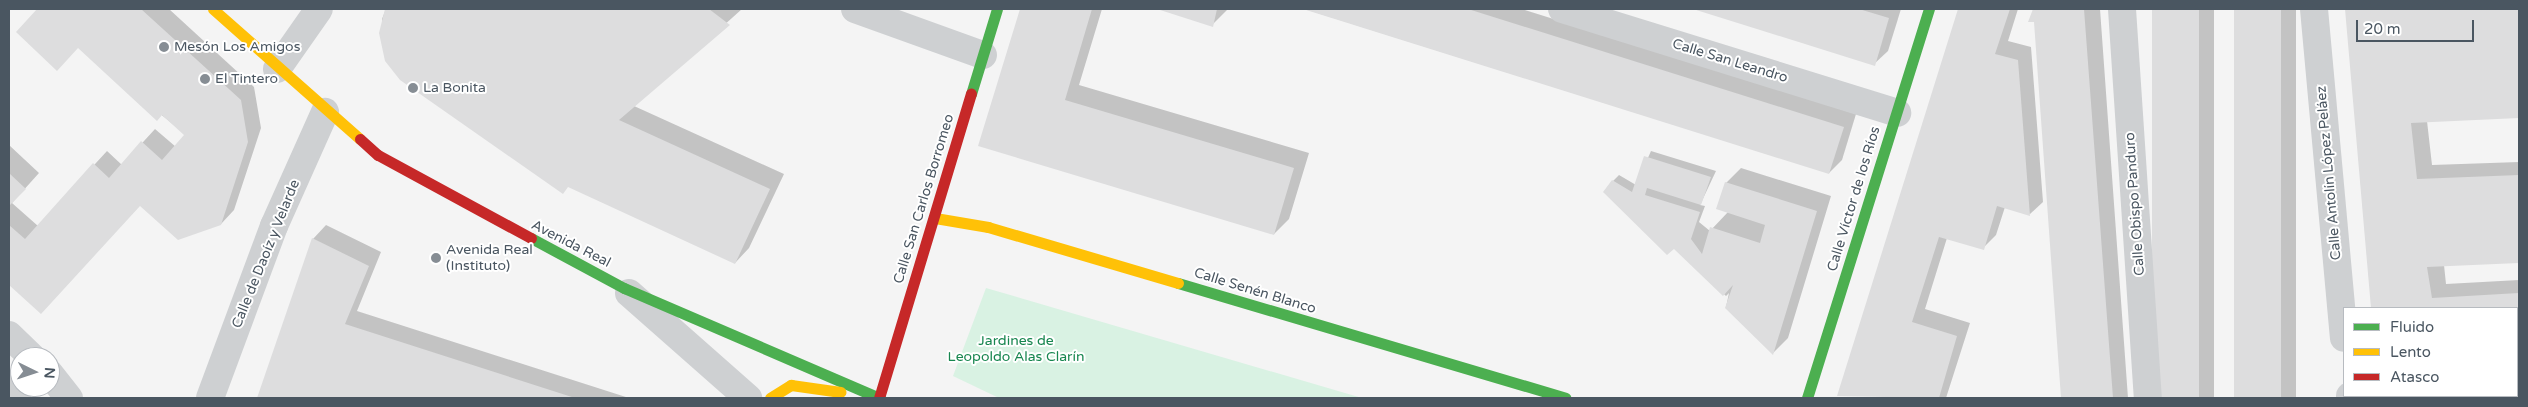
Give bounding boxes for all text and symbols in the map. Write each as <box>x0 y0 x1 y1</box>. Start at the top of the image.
scale bar <box>2358 10 2476 42</box>
text: 20 m <box>2364 20 2401 38</box>
street label: Calle San Leandro <box>1670 35 1790 87</box>
place label: Mesón Los Amigos <box>174 39 300 55</box>
marker: Mesón Los Amigos <box>158 41 170 53</box>
place label: El Tintero <box>215 71 278 87</box>
marker: El Tintero <box>199 73 211 85</box>
place label: La Bonita <box>423 80 486 96</box>
marker: La Bonita <box>407 82 419 94</box>
street label: Calle Antolín López Peláez <box>2313 85 2345 261</box>
street label: Calle San Carlos Borromeo <box>890 112 958 286</box>
street label: Calle Víctor de los Ríos <box>1824 124 1884 274</box>
street label: Calle Obispo Panduro <box>2122 132 2148 276</box>
street label: Calle de Daoíz y Velarde <box>228 177 304 331</box>
street label: Avenida Real <box>529 217 613 271</box>
place label: Avenida Real (Instituto) <box>446 242 533 274</box>
marker: Avenida Real (Instituto) <box>430 252 442 264</box>
street label: Calle Senén Blanco <box>1192 264 1318 318</box>
legend <box>2343 307 2518 397</box>
text: Fluido <box>2390 318 2434 336</box>
park label: Jardines de Leopoldo Alas Clarín <box>948 333 1084 366</box>
text: Lento <box>2390 343 2431 361</box>
north arrow <box>10 347 60 397</box>
text: N <box>41 367 58 379</box>
text: Atasco <box>2390 368 2439 386</box>

